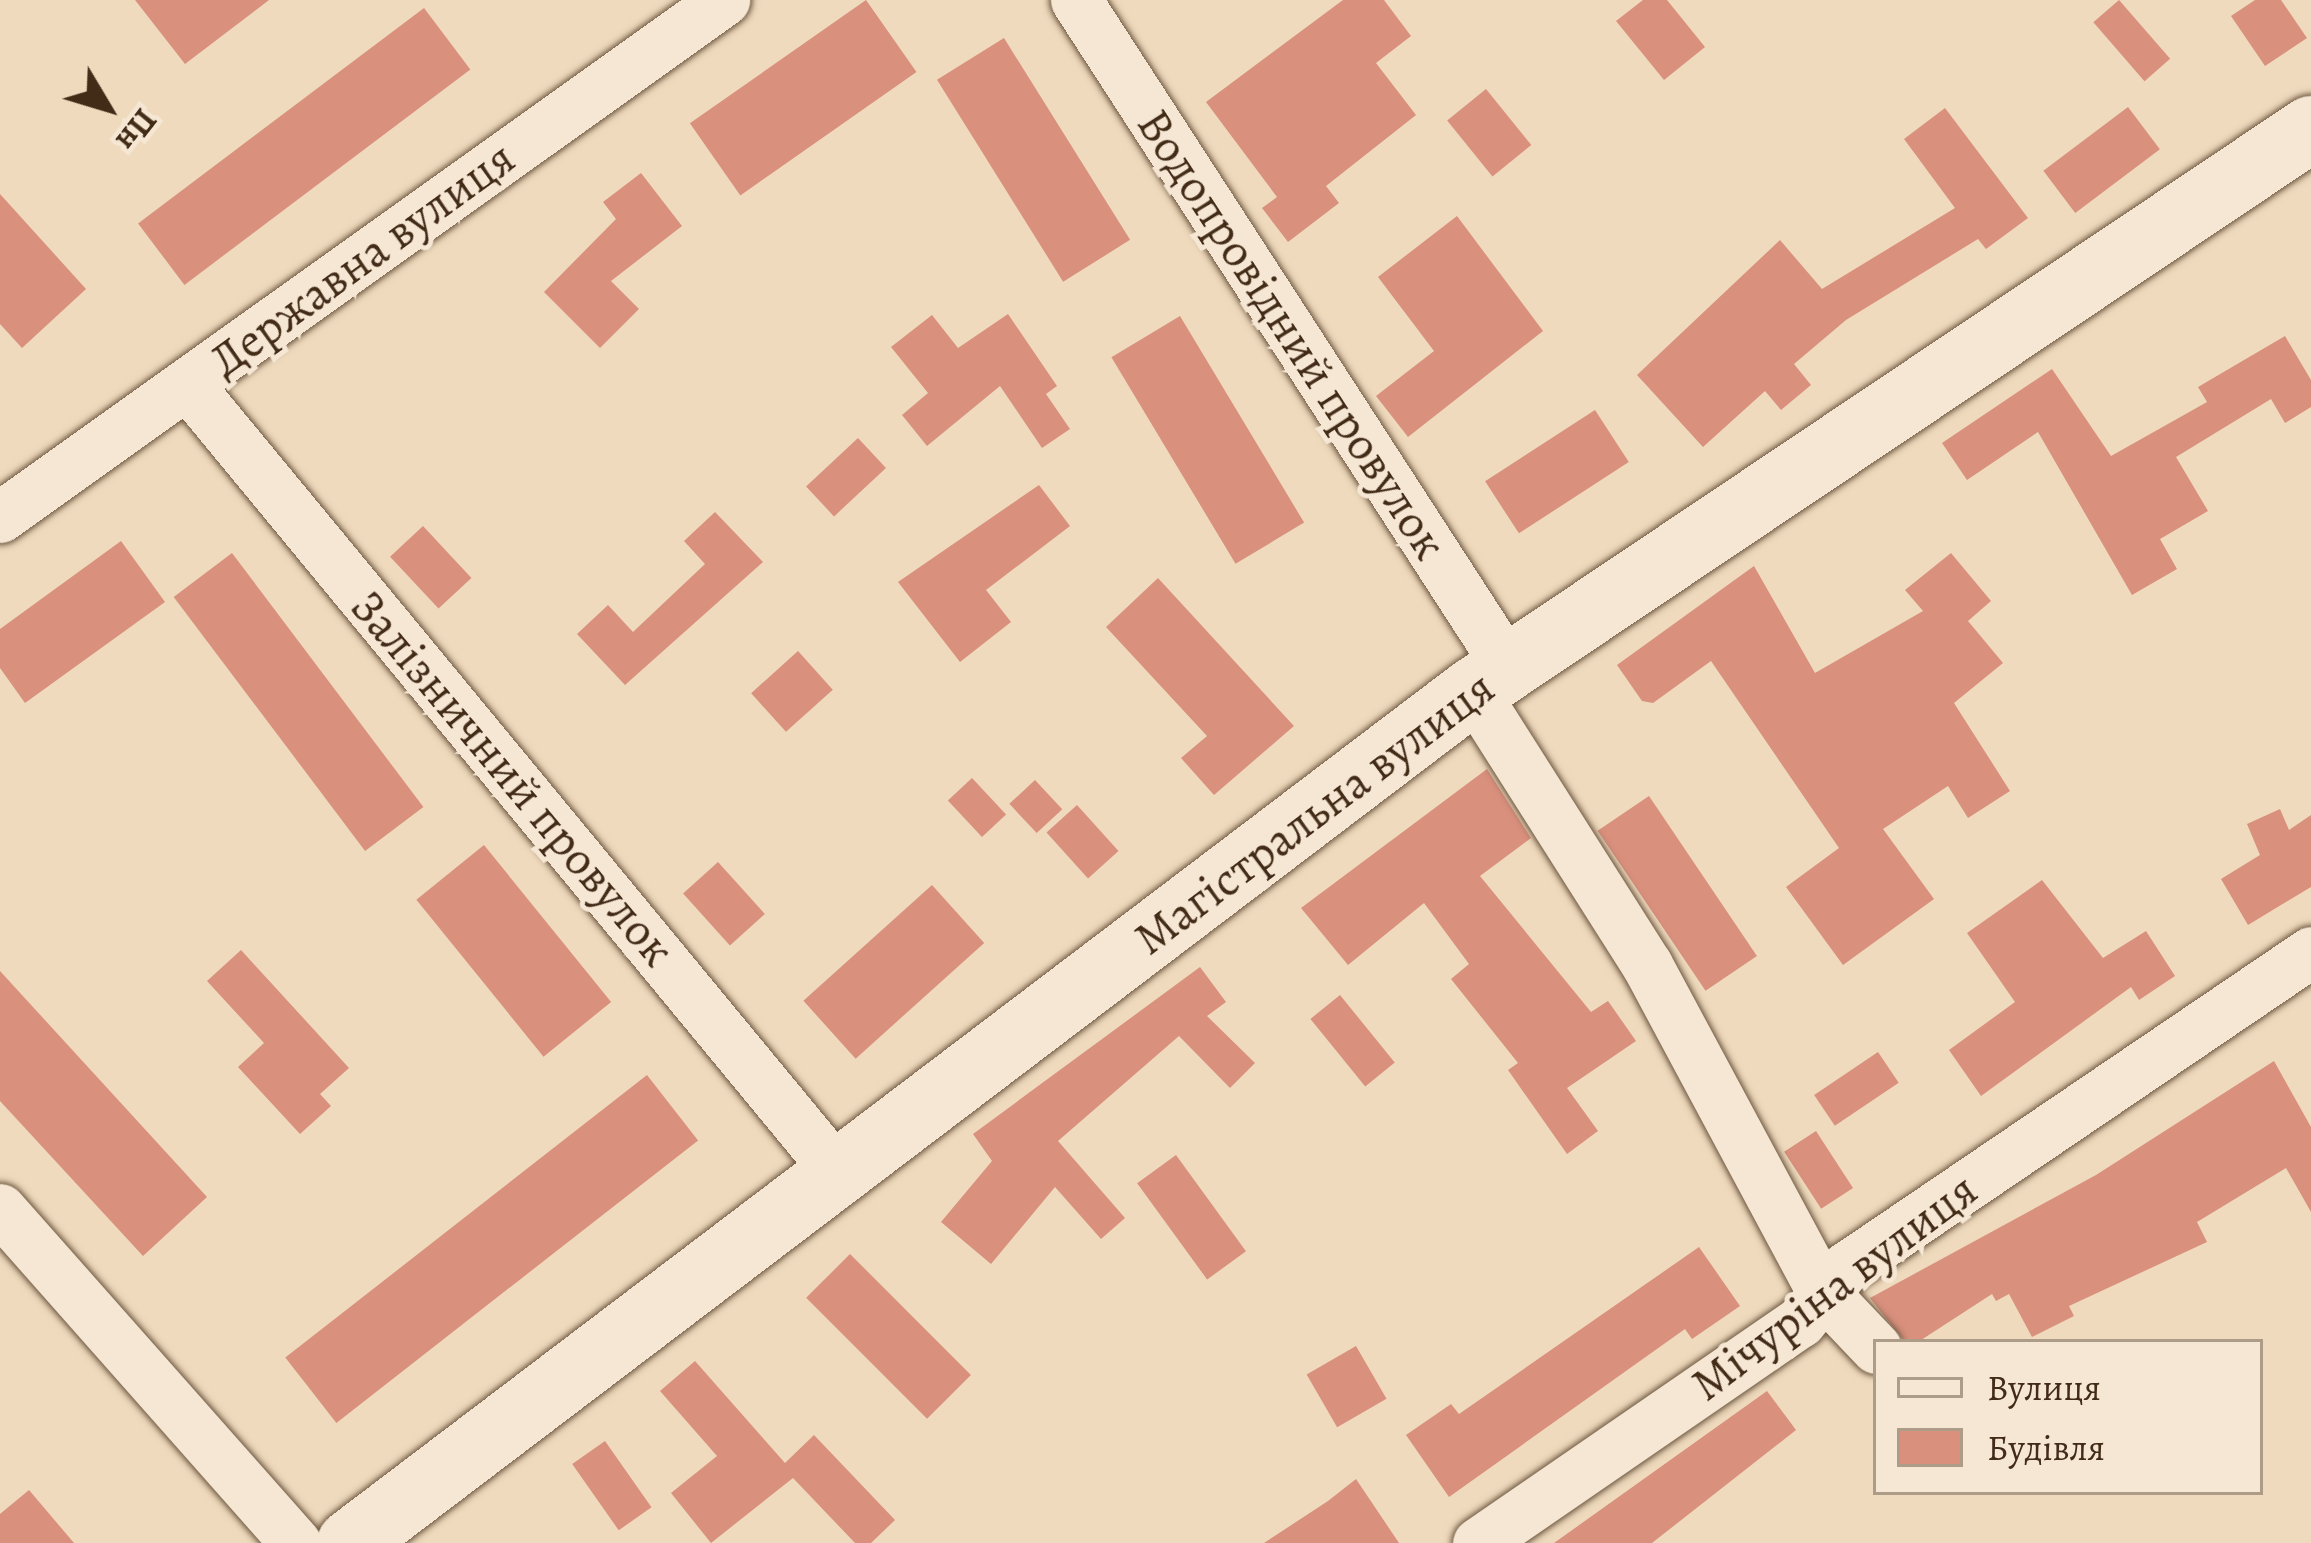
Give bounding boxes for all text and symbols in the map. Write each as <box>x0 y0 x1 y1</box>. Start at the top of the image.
north arrow <box>48 48 168 168</box>
street label: Водопровідний провулок <box>1125 98 1459 570</box>
text: Пн <box>106 100 168 161</box>
street label: Державна вулиця <box>198 129 526 389</box>
street label: Залізничний провулок <box>339 578 687 978</box>
street label: Магістральна вулиця <box>1123 659 1505 967</box>
street label: Мічуріна вулиця <box>1680 1161 1988 1413</box>
legend <box>1873 1339 2263 1495</box>
text: Вулиця <box>1987 1363 2101 1412</box>
text: Будівля <box>1987 1423 2105 1472</box>

